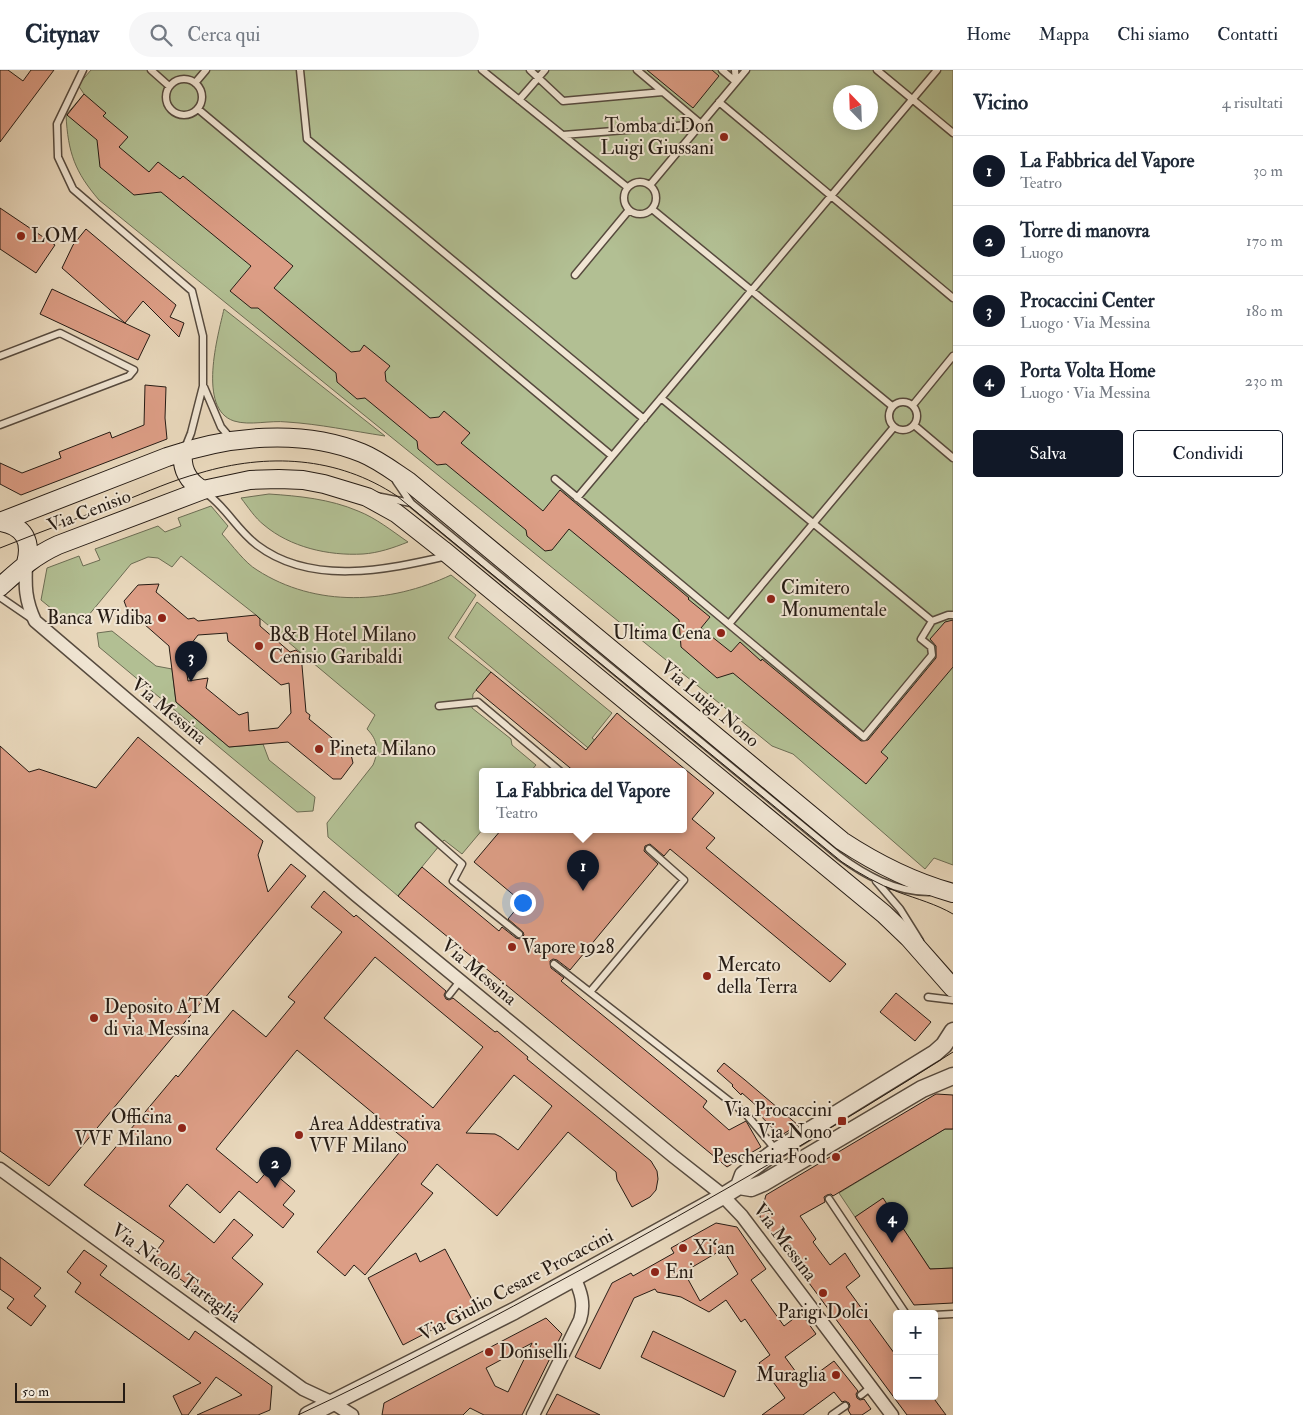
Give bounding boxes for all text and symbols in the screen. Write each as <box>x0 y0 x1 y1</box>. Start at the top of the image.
search box <box>129 12 479 57</box>
text: Citynav <box>25 19 99 50</box>
icon: search <box>147 21 175 49</box>
text: Cerca qui <box>187 23 260 47</box>
text: Home <box>966 23 1011 46</box>
text: Mappa <box>1039 23 1089 46</box>
text: Chi siamo <box>1117 23 1189 46</box>
text: Contatti <box>1217 23 1278 46</box>
north arrow <box>833 85 878 130</box>
text: Vicino <box>973 89 1028 116</box>
text: 4 risultati <box>1222 93 1283 113</box>
place label: Tomba di Don Luigi Giussani <box>600 114 714 160</box>
marker: Tomba di Don Luigi Giussani <box>718 131 730 143</box>
text: La Fabbrica del Vapore <box>1020 149 1194 173</box>
text: 1 <box>986 161 992 181</box>
text: 30 m <box>1253 161 1283 181</box>
text: Teatro <box>1020 173 1062 193</box>
text: Torre di manovra <box>1020 219 1150 243</box>
place label: LOM <box>31 224 78 248</box>
marker: LOM <box>15 230 27 242</box>
text: 2 <box>985 231 993 251</box>
text: 170 m <box>1246 231 1283 251</box>
text: Luogo <box>1020 243 1063 263</box>
text: Procaccini Center <box>1020 289 1154 313</box>
text: 3 <box>986 301 992 321</box>
text: 180 m <box>1246 301 1283 321</box>
text: Luogo · Via Messina <box>1020 313 1150 333</box>
text: Porta Volta Home <box>1020 359 1155 383</box>
text: 4 <box>985 371 993 391</box>
text: 230 m <box>1245 371 1283 391</box>
text: Luogo · Via Messina <box>1020 383 1150 403</box>
button: Salva <box>973 430 1123 477</box>
button: Condividi <box>1133 430 1283 477</box>
street label: Via Cenisio <box>44 484 134 538</box>
place label: Cimitero Monumentale <box>781 576 887 622</box>
marker: Cimitero Monumentale <box>765 593 777 605</box>
place label: Banca Widiba <box>47 606 152 630</box>
marker: Banca Widiba <box>156 612 168 624</box>
place label: Ultima Cena <box>613 621 711 645</box>
place label: B&B Hotel Milano Cenisio Garibaldi <box>269 623 416 669</box>
marker: Ultima Cena <box>715 627 727 639</box>
marker: B&B Hotel Milano Cenisio Garibaldi <box>253 640 265 652</box>
pin: 3 <box>175 641 207 682</box>
street label: Via Luigi Nono <box>656 656 764 752</box>
street label: Via Messina <box>126 672 212 750</box>
place label: Pineta Milano <box>329 737 436 761</box>
marker: Pineta Milano <box>313 743 325 755</box>
popup <box>479 768 687 833</box>
text: La Fabbrica del Vapore <box>496 779 670 803</box>
text: Teatro <box>496 803 538 823</box>
pin: 1 <box>567 850 599 891</box>
your location <box>510 890 536 916</box>
street label: Via Messina <box>436 933 522 1011</box>
place label: Vapore 1928 <box>522 935 614 960</box>
marker: Vapore 1928 <box>506 941 518 953</box>
place label: Mercato della Terra <box>717 953 798 999</box>
marker: Mercato della Terra <box>701 970 713 982</box>
place label: Deposito ATM di via Messina <box>104 995 221 1041</box>
marker: Deposito ATM di via Messina <box>88 1012 100 1024</box>
place label: Via Procaccini Via Nono <box>724 1098 832 1144</box>
place label: Officina VVF Milano <box>74 1105 172 1151</box>
place label: Area Addestrativa VVF Milano <box>308 1112 441 1158</box>
marker: Via Procaccini Via Nono <box>836 1115 848 1127</box>
marker: Officina VVF Milano <box>176 1122 188 1134</box>
marker: Area Addestrativa VVF Milano <box>293 1129 305 1141</box>
place label: Pescheria Food <box>712 1145 827 1169</box>
pin: 2 <box>259 1147 291 1188</box>
marker: Pescheria Food <box>830 1151 842 1163</box>
street label: Via Messina <box>748 1198 822 1286</box>
pin: 4 <box>876 1202 908 1243</box>
street label: Via Nicolò Tartaglia <box>106 1218 246 1328</box>
street label: Via Giulio Cesare Procaccini <box>415 1223 617 1347</box>
place label: Xi‘an <box>693 1236 735 1260</box>
marker: Xi‘an <box>677 1242 689 1254</box>
place label: Eni <box>665 1260 694 1284</box>
marker: Eni <box>649 1266 661 1278</box>
marker: Parigi Dolci <box>817 1287 829 1299</box>
place label: Parigi Dolci <box>777 1300 869 1324</box>
map controls <box>893 1310 938 1400</box>
button: + <box>893 1310 938 1355</box>
place label: Doniselli <box>499 1340 568 1364</box>
marker: Doniselli <box>483 1346 495 1358</box>
button: − <box>893 1355 938 1400</box>
place label: Muraglia <box>756 1363 826 1387</box>
marker: Muraglia <box>830 1369 842 1381</box>
scale bar <box>15 1380 125 1403</box>
text: 50 m <box>22 1383 49 1400</box>

